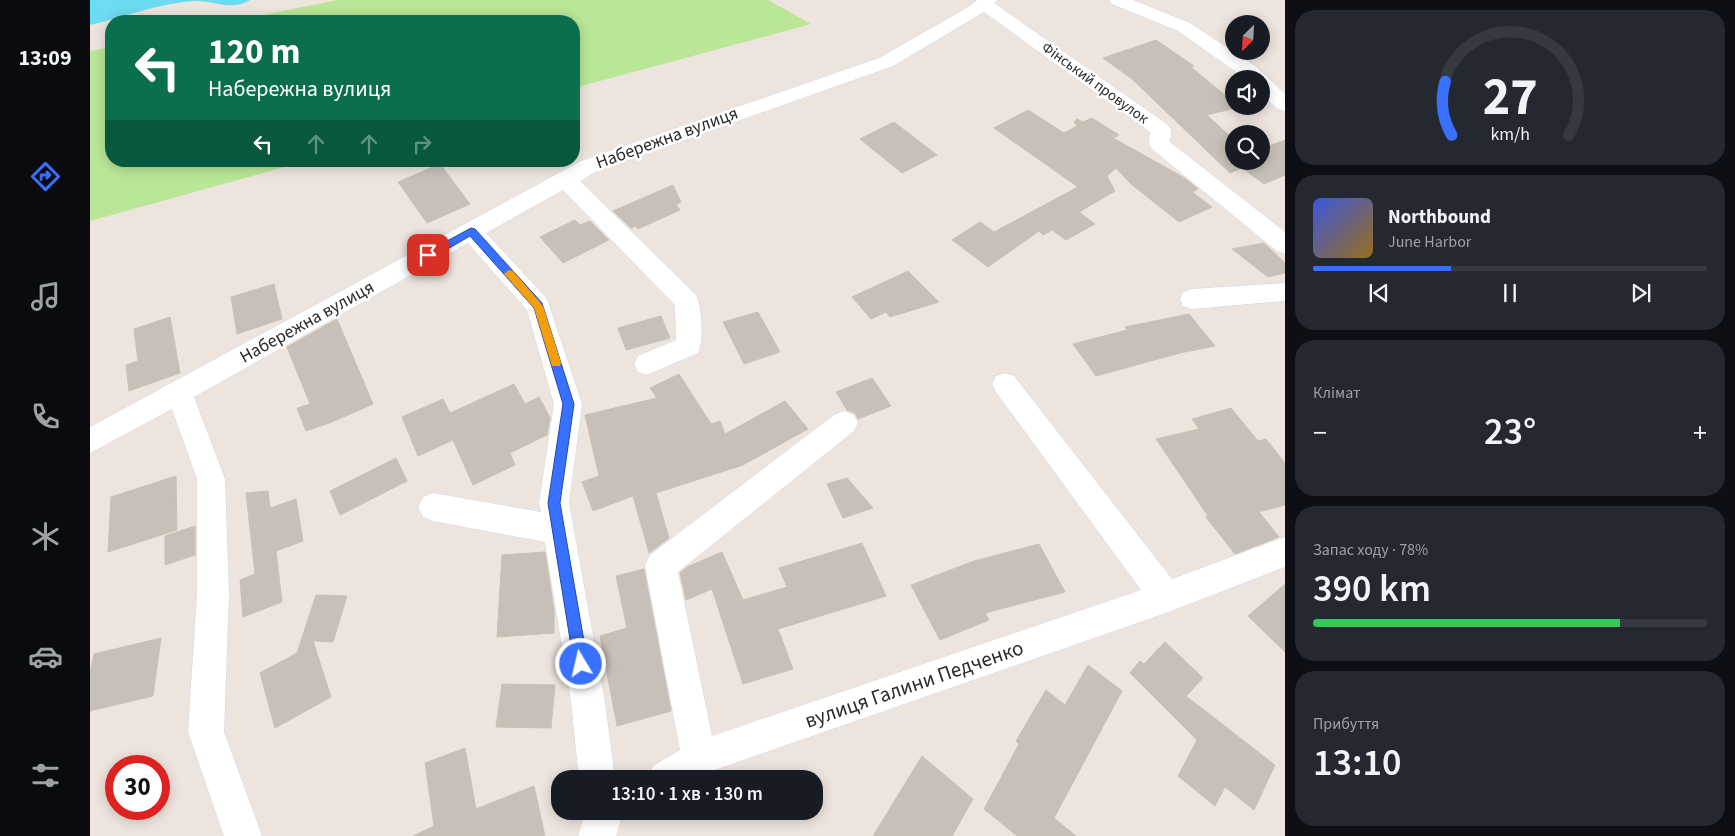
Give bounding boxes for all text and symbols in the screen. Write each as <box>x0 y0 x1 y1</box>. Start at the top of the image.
north arrow <box>1225 15 1270 60</box>
map controls <box>1225 15 1270 170</box>
text: 120 m <box>208 27 300 77</box>
icon: left <box>125 35 190 100</box>
street label: Фінський провулок <box>1037 37 1153 129</box>
text: 13:09 <box>18 42 72 74</box>
text: 27 <box>1483 61 1537 135</box>
button: sound <box>1225 70 1270 115</box>
text: Набережна вулиця <box>208 73 391 105</box>
street label: Набережна вулиця <box>592 101 742 175</box>
text: km/h <box>1490 122 1530 147</box>
button: search <box>1225 125 1270 170</box>
icon: left <box>249 130 277 158</box>
icon: ahead <box>302 130 330 158</box>
icon: ahead <box>355 130 383 158</box>
icon: right <box>408 130 436 158</box>
icon: directions <box>28 159 63 194</box>
text: Northbound <box>1388 204 1491 231</box>
text: June Harbor <box>1388 231 1471 253</box>
pin <box>407 234 449 276</box>
icon: arrive <box>414 241 442 269</box>
street label: Набережна вулиця <box>235 275 379 369</box>
icon: music <box>28 279 63 314</box>
icon: previous <box>1365 279 1393 307</box>
icon: pause <box>1496 279 1524 307</box>
icon: next <box>1627 279 1655 307</box>
text: Клімат <box>1313 382 1360 404</box>
icon: phone <box>28 399 63 434</box>
text: 23° <box>1484 405 1536 459</box>
text: − <box>1313 413 1327 453</box>
text: + <box>1693 413 1707 453</box>
icon: climate <box>28 519 63 554</box>
text: Запас ходу · 78% <box>1313 539 1428 561</box>
text: 390 km <box>1313 562 1431 616</box>
street label: вулиця Галини Педченко <box>801 632 1027 736</box>
position arrow <box>554 637 606 689</box>
icon: car <box>28 639 63 674</box>
text: Прибуття <box>1313 713 1379 735</box>
text: 13:10 <box>1313 736 1401 790</box>
speed limit sign: 30 <box>105 755 170 820</box>
icon: filters <box>28 758 63 793</box>
text: 13:10 · 1 хв · 130 m <box>611 781 763 808</box>

